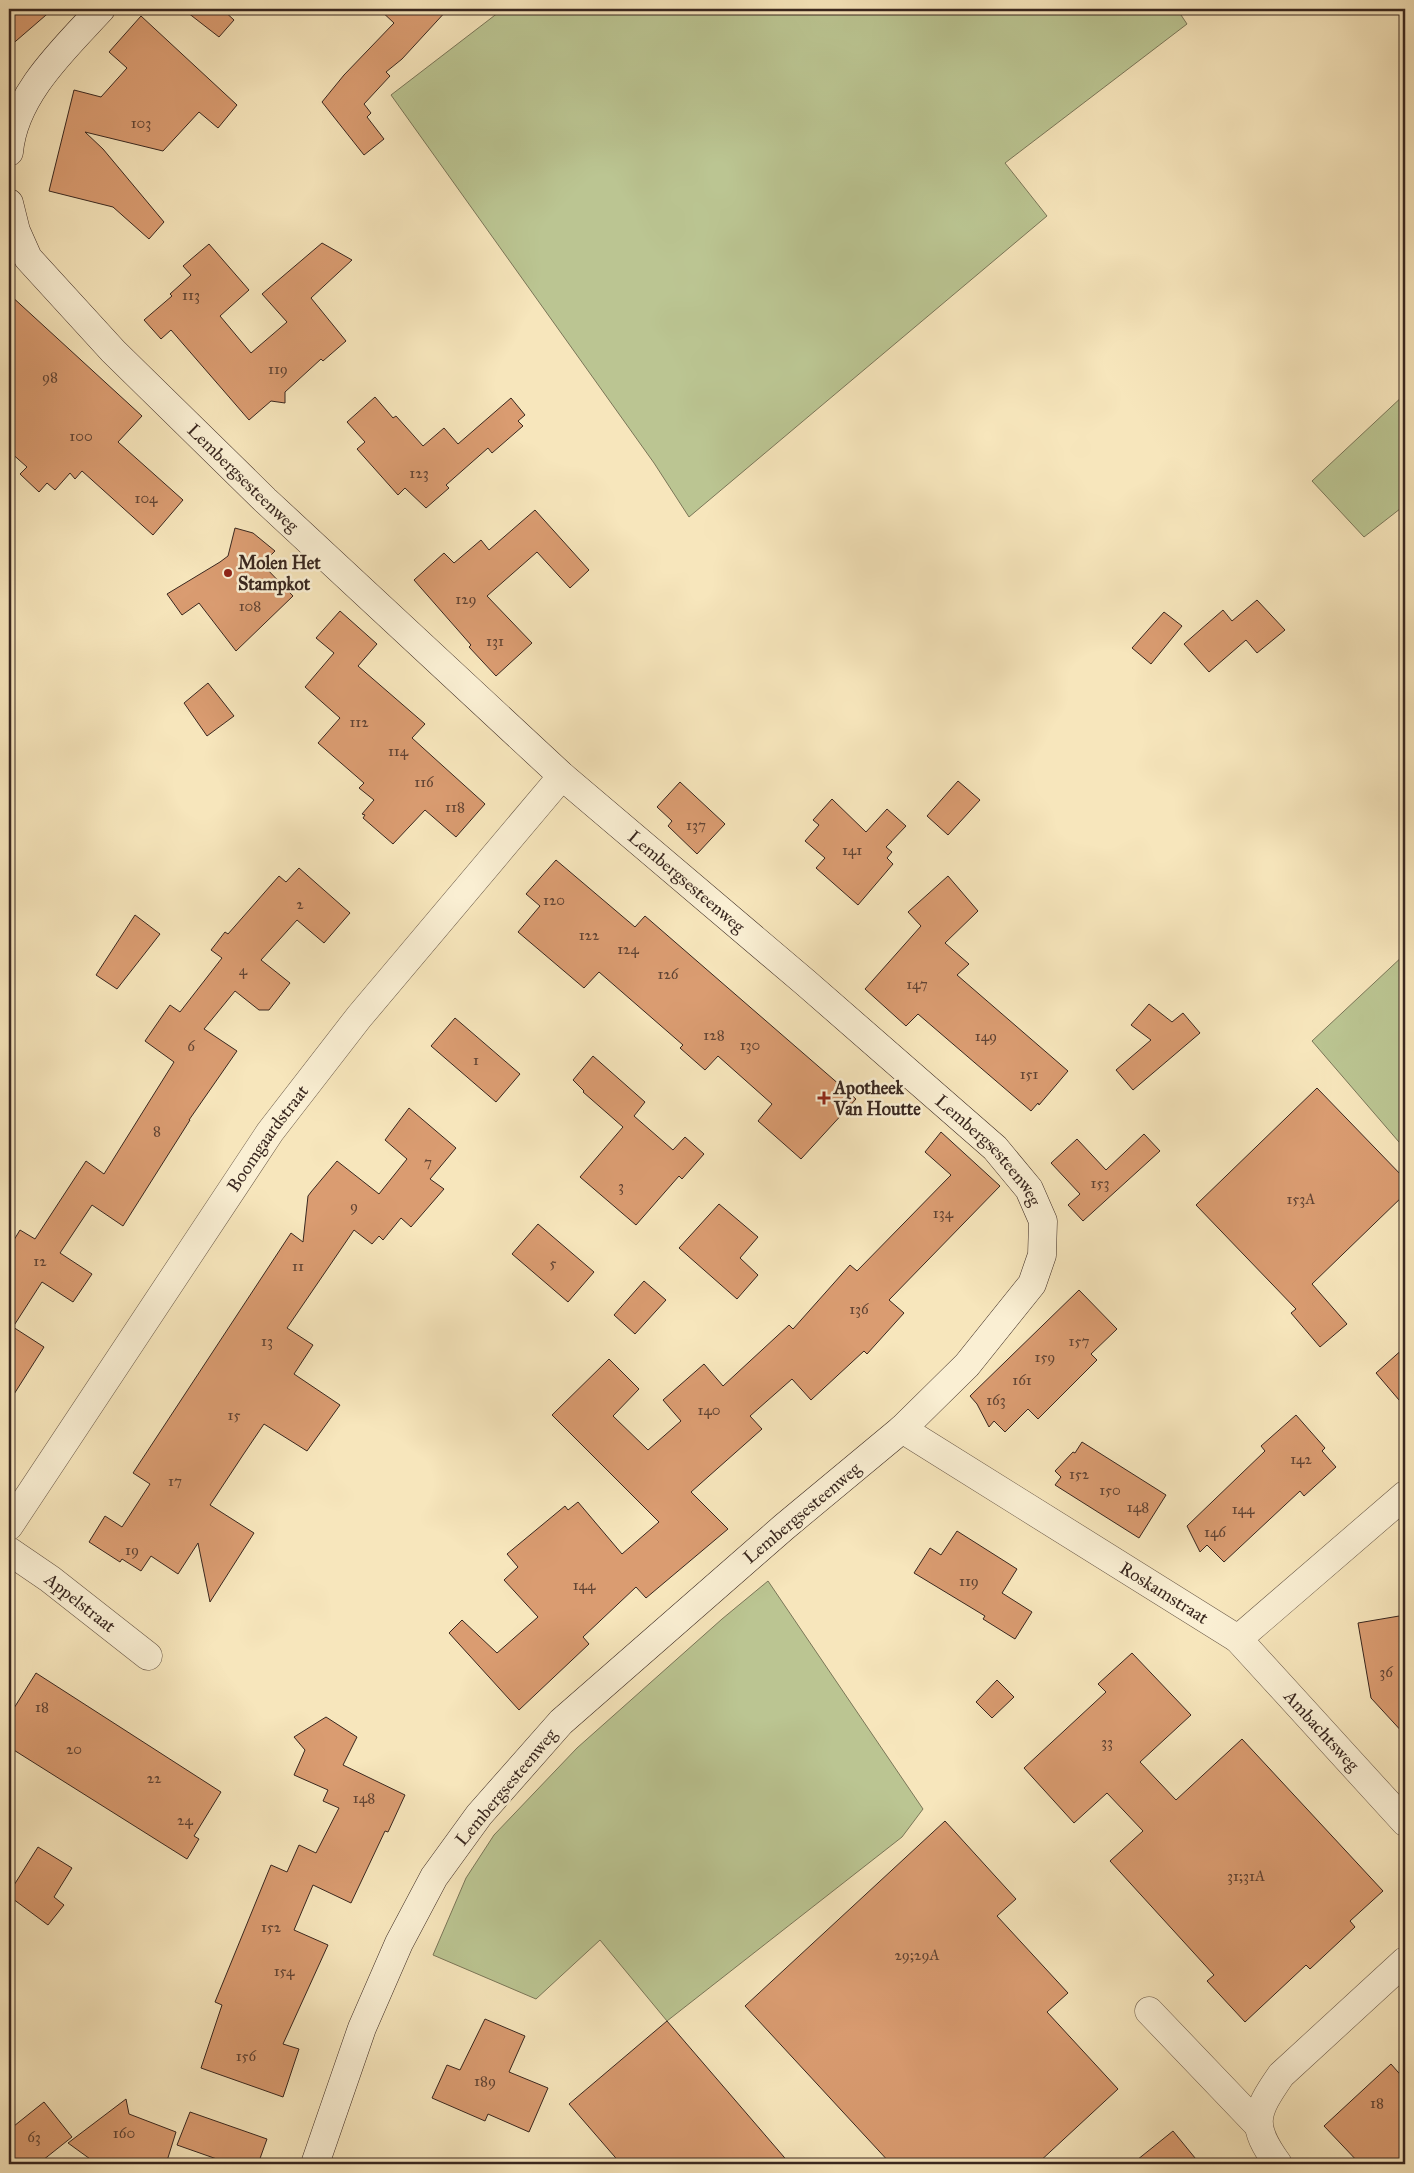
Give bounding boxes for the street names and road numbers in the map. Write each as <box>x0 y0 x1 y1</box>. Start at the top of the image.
street label: Lembergsesteenweg <box>183 419 304 538</box>
street label: Lembergsesteenweg <box>624 826 750 939</box>
street label: Boomgaardstraat <box>222 1080 314 1196</box>
street label: Lembergsesteenweg <box>931 1090 1046 1210</box>
street label: Lembergsesteenweg <box>739 1457 866 1569</box>
street label: Roskamstraat <box>1116 1557 1213 1629</box>
street label: Appelstraat <box>40 1568 120 1638</box>
street label: Ambachtsweg <box>1279 1685 1364 1777</box>
street label: Lembergsesteenweg <box>451 1723 563 1851</box>

